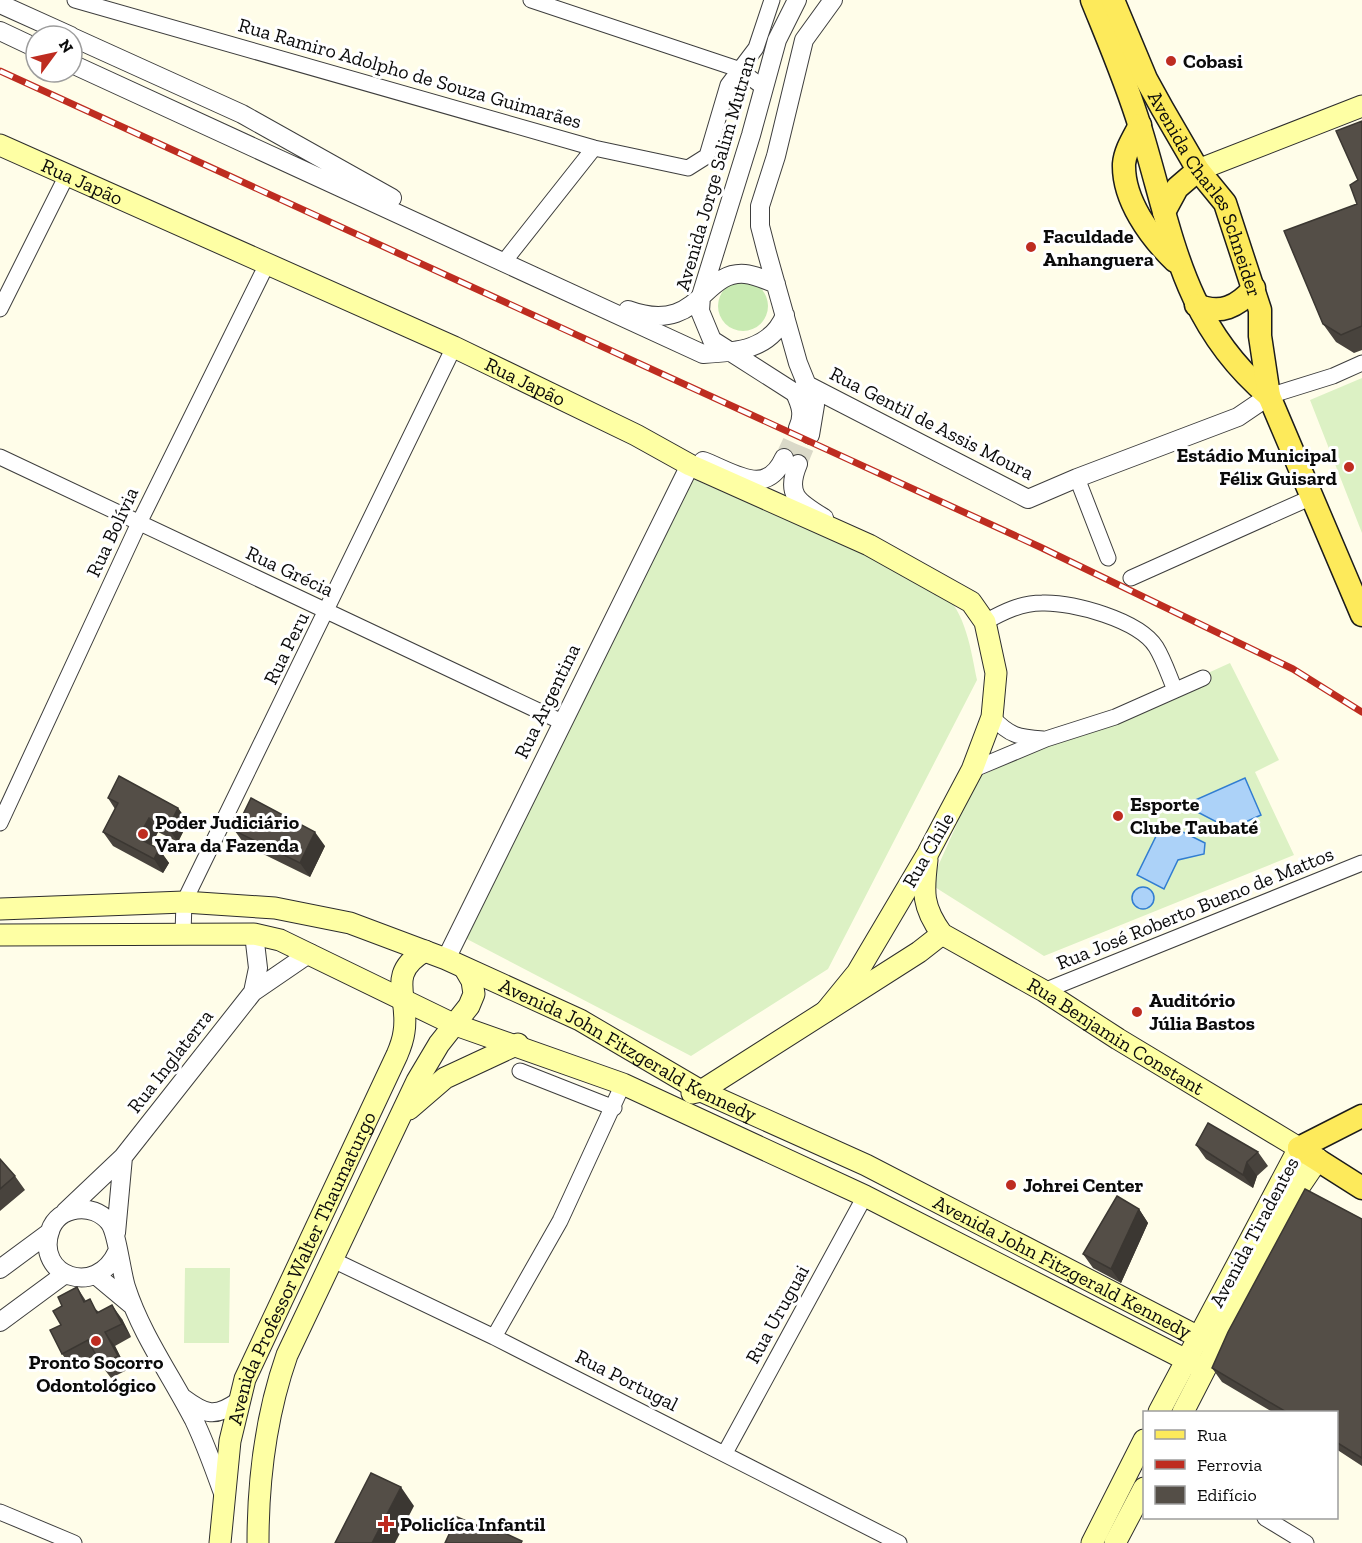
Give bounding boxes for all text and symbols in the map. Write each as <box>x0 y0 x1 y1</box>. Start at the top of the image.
street label: Rua Ramiro Adolpho de Souza Guimarães <box>236 12 584 134</box>
north arrow <box>24 24 84 84</box>
text: N <box>55 36 77 56</box>
place label: Cobasi <box>1183 49 1243 73</box>
street label: Avenida Jorge Salim Mutran <box>670 52 760 293</box>
marker: Cobasi <box>1164 54 1178 68</box>
street label: Avenida Charles Schneider <box>1143 87 1267 300</box>
street label: Rua Japão <box>38 153 127 210</box>
place label: Faculdade Anhanguera <box>1043 224 1154 271</box>
marker: Faculdade Anhanguera <box>1024 240 1038 254</box>
street label: Rua Japão <box>481 352 569 411</box>
street label: Rua Gentil de Assis Moura <box>826 361 1038 485</box>
place label: Estádio Municipal Félix Guisard <box>1177 443 1338 490</box>
marker: Estádio Municipal Félix Guisard <box>1342 460 1356 474</box>
street label: Rua Bolívia <box>81 483 143 581</box>
street label: Rua Grécia <box>242 540 338 602</box>
street label: Rua Peru <box>258 608 314 688</box>
street label: Rua Argentina <box>509 639 585 762</box>
place label: Esporte Clube Taubaté <box>1130 792 1258 839</box>
street label: Rua Chile <box>897 808 959 892</box>
marker: Esporte Clube Taubaté <box>1111 809 1125 823</box>
place label: Poder Judiciário Vara da Fazenda <box>155 810 300 857</box>
marker: Poder Judiciário Vara da Fazenda <box>136 827 150 841</box>
street label: Rua José Roberto Bueno de Mattos <box>1053 841 1337 975</box>
street label: Rua Benjamin Constant <box>1023 972 1209 1100</box>
street label: Avenida John Fitzgerald Kennedy <box>496 973 761 1127</box>
place label: Auditório Júlia Bastos <box>1149 988 1255 1035</box>
street label: Rua Inglaterra <box>122 1004 218 1118</box>
marker: Auditório Júlia Bastos <box>1130 1005 1144 1019</box>
street label: Avenida Professor Walter Thaumaturgo <box>222 1108 381 1427</box>
street label: Avenida Tiradentes <box>1204 1153 1304 1311</box>
place label: Johrei Center <box>1023 1173 1143 1197</box>
marker: Johrei Center <box>1004 1178 1018 1192</box>
street label: Avenida John Fitzgerald Kennedy <box>929 1190 1196 1344</box>
street label: Rua Uruguai <box>740 1260 814 1367</box>
marker: Pronto Socorro Odontológico <box>89 1334 103 1348</box>
street label: Rua Portugal <box>572 1344 682 1416</box>
place label: Pronto Socorro Odontológico <box>29 1350 164 1397</box>
legend <box>1143 1411 1338 1519</box>
text: Rua <box>1197 1424 1227 1446</box>
text: Ferrovia <box>1197 1454 1262 1476</box>
text: Edifício <box>1197 1484 1257 1506</box>
place label: Policlíca Infantil <box>400 1512 546 1536</box>
marker: Policlíca Infantil <box>377 1515 395 1533</box>

